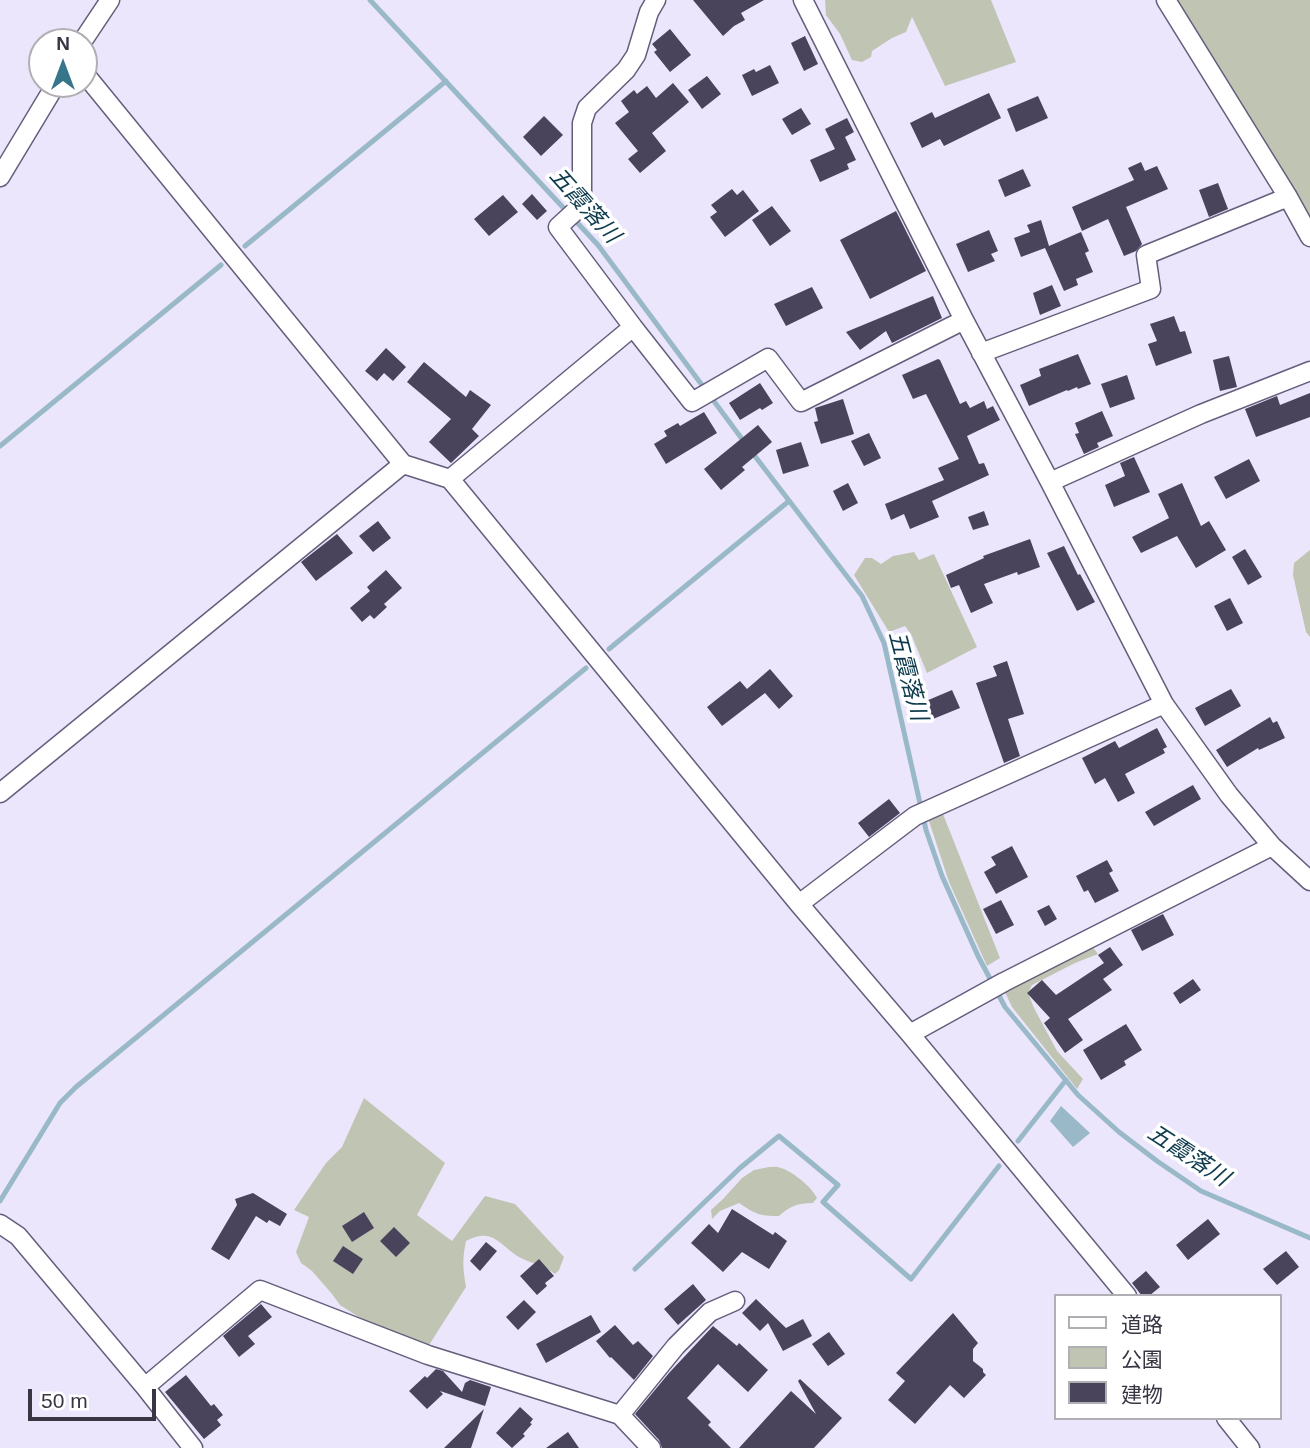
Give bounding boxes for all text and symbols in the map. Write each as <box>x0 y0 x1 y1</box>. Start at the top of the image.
north arrow <box>28 28 98 98</box>
text: N <box>56 33 70 54</box>
water label: 五霞落川 <box>543 163 625 249</box>
water label: 五霞落川 <box>882 628 932 724</box>
water label: 五霞落川 <box>1142 1119 1234 1193</box>
legend <box>1054 1294 1282 1420</box>
text: 道路 <box>1121 1313 1163 1336</box>
text: 公園 <box>1121 1348 1163 1371</box>
scale bar <box>32 1374 159 1418</box>
text: 建物 <box>1121 1383 1163 1406</box>
text: 50 m <box>41 1389 88 1412</box>

